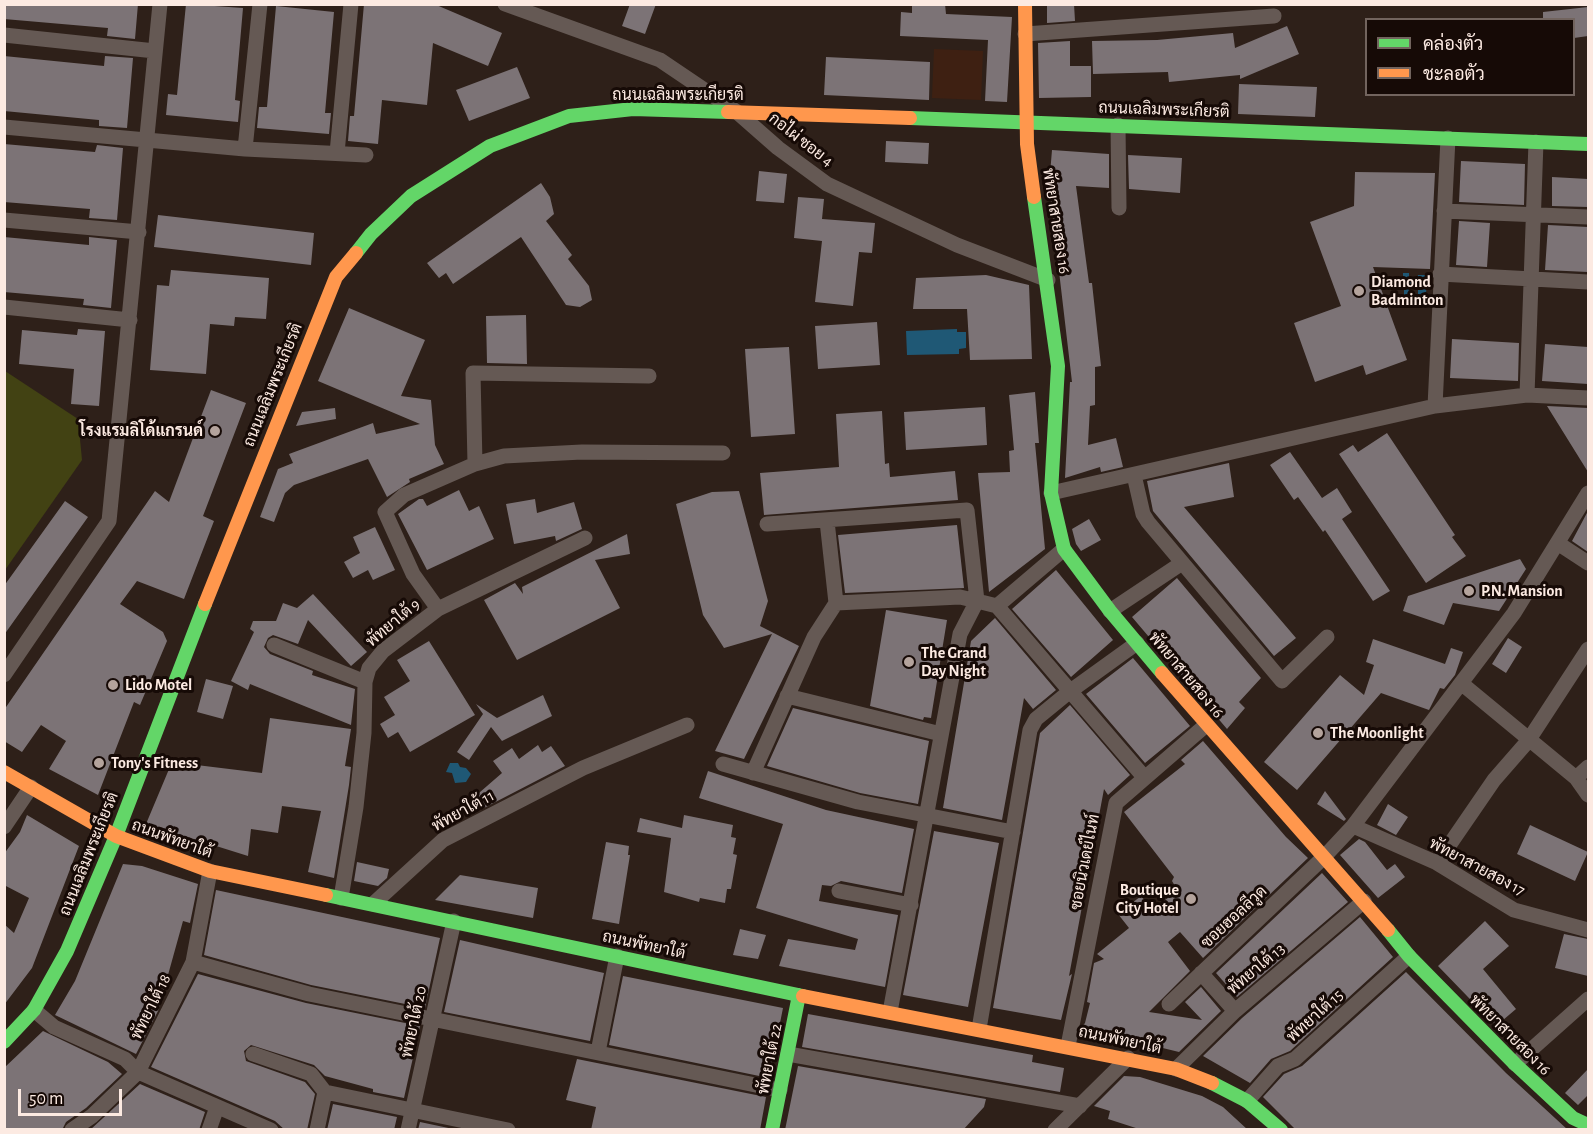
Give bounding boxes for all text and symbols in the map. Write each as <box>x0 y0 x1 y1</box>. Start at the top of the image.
legend <box>1365 18 1575 96</box>
text: คล่องตัว <box>1423 36 1483 54</box>
text: ชะลอตัว <box>1423 66 1485 84</box>
street label: ถนนเฉลิมพระเกียรติ <box>612 85 744 105</box>
street label: ถนนเฉลิมพระเกียรติ <box>1098 98 1230 122</box>
street label: กอไผ่ ซอย 4 <box>765 109 837 171</box>
street label: พัทยาสายสอง 16 <box>1038 167 1074 275</box>
place label: Diamond Badminton <box>1371 272 1443 310</box>
marker: Diamond Badminton <box>1352 284 1366 298</box>
street label: ถนนเฉลิมพระเกียรติ <box>239 320 307 450</box>
place label: โรงแรมลิโด้แกรนด์ <box>79 421 203 441</box>
marker: โรงแรมลิโด้แกรนด์ <box>208 424 222 438</box>
place label: P.N. Mansion <box>1481 581 1563 601</box>
marker: P.N. Mansion <box>1462 584 1476 598</box>
street label: พัทยาใต้ 9 <box>362 595 424 651</box>
street label: พัทยาสายสอง 16 <box>1144 628 1228 722</box>
place label: The Grand Day Night <box>921 643 987 681</box>
marker: The Grand Day Night <box>902 655 916 669</box>
place label: Lido Motel <box>125 675 192 695</box>
marker: Lido Motel <box>106 678 120 692</box>
place label: The Moonlight <box>1330 723 1424 743</box>
marker: The Moonlight <box>1311 726 1325 740</box>
place label: Tony's Fitness <box>111 753 198 773</box>
marker: Tony's Fitness <box>92 756 106 770</box>
street label: พัทยาใต้ 11 <box>428 786 498 836</box>
street label: ถนนเฉลิมพระเกียรติ <box>55 789 123 919</box>
street label: ซอยนิวเดย์ไนท์ <box>1066 812 1104 912</box>
street label: ถนนพัทยาใต้ <box>129 816 215 862</box>
street label: พัทยาสายสอง 17 <box>1426 834 1528 900</box>
place label: Boutique City Hotel <box>1116 880 1179 918</box>
street label: ซอยฮอลลีวูด <box>1197 882 1271 952</box>
marker: Boutique City Hotel <box>1184 892 1198 906</box>
street label: ถนนพัทยาใต้ <box>601 927 687 963</box>
street label: พัทยาใต้ 13 <box>1223 939 1289 999</box>
street label: พัทยาใต้ 18 <box>127 971 175 1043</box>
street label: พัทยาใต้ 20 <box>397 984 431 1060</box>
street label: พัทยาใต้ 15 <box>1283 986 1347 1046</box>
street label: พัทยาสายสอง 16 <box>1465 990 1555 1080</box>
street label: พัทยาใต้ 22 <box>754 1022 786 1096</box>
street label: ถนนพัทยาใต้ <box>1077 1022 1163 1058</box>
scale bar <box>21 1077 124 1115</box>
text: 50 m <box>29 1090 63 1108</box>

